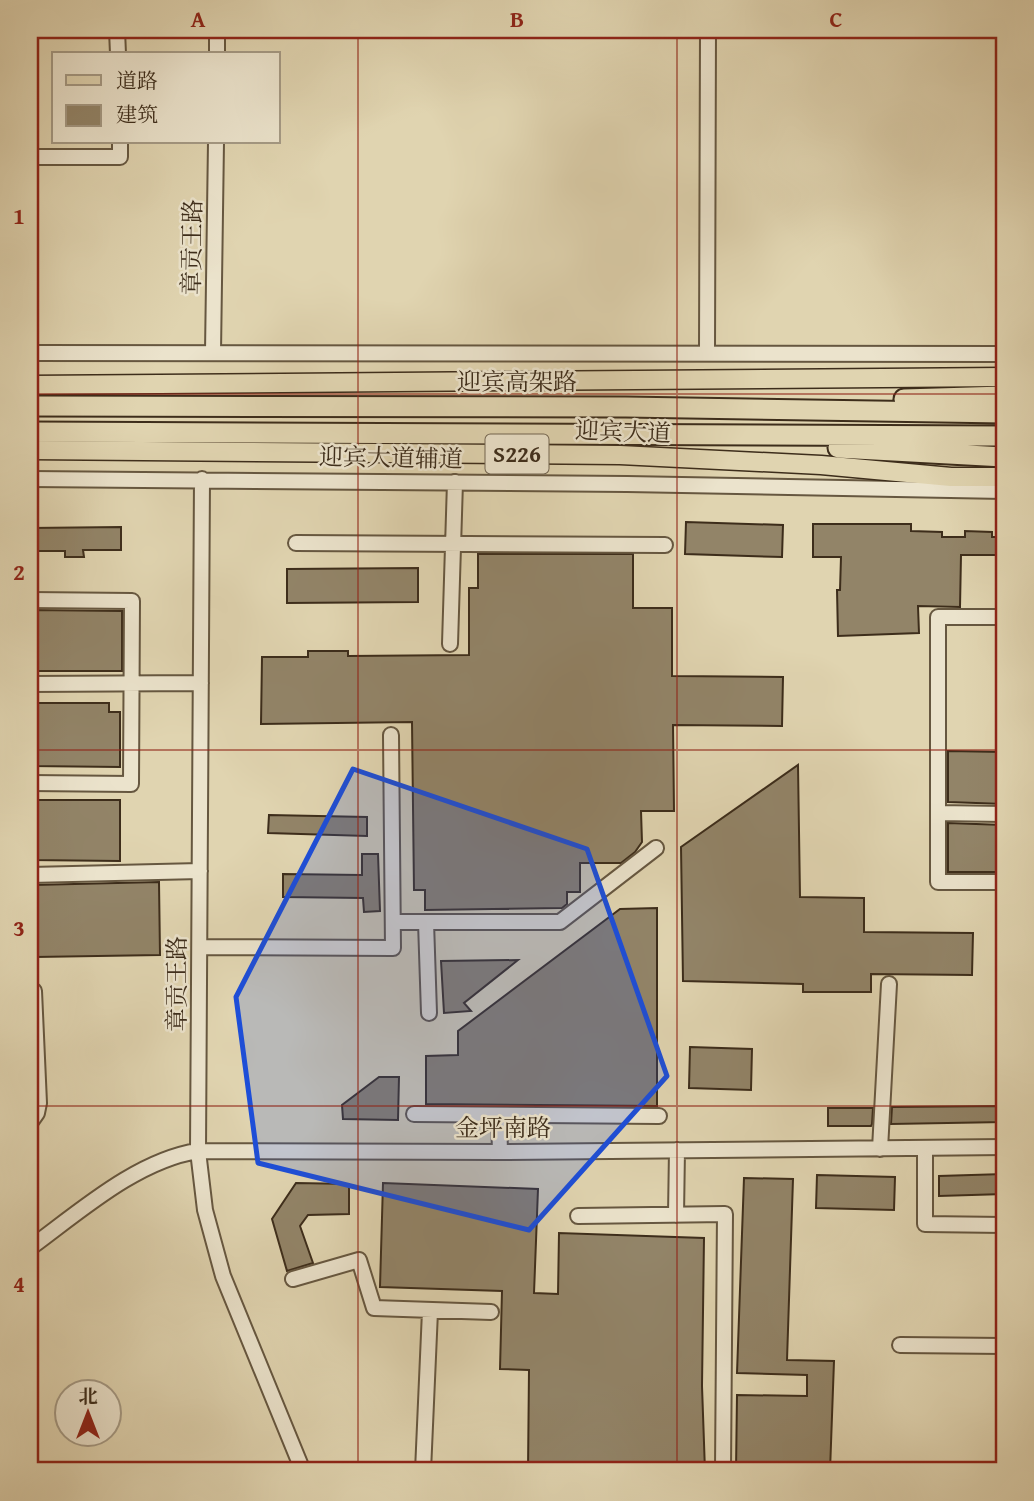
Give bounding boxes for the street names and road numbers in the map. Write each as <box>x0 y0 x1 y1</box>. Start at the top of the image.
street label: 章贡王路 <box>173 199 210 295</box>
street label: 迎宾高架路 <box>457 364 577 399</box>
street label: 迎宾大道 <box>574 412 672 451</box>
road number: S226 <box>486 435 548 474</box>
street label: 迎宾大道辅道 <box>319 439 463 476</box>
street label: 章贡王路 <box>159 936 194 1032</box>
street label: 金坪南路 <box>455 1110 551 1145</box>

